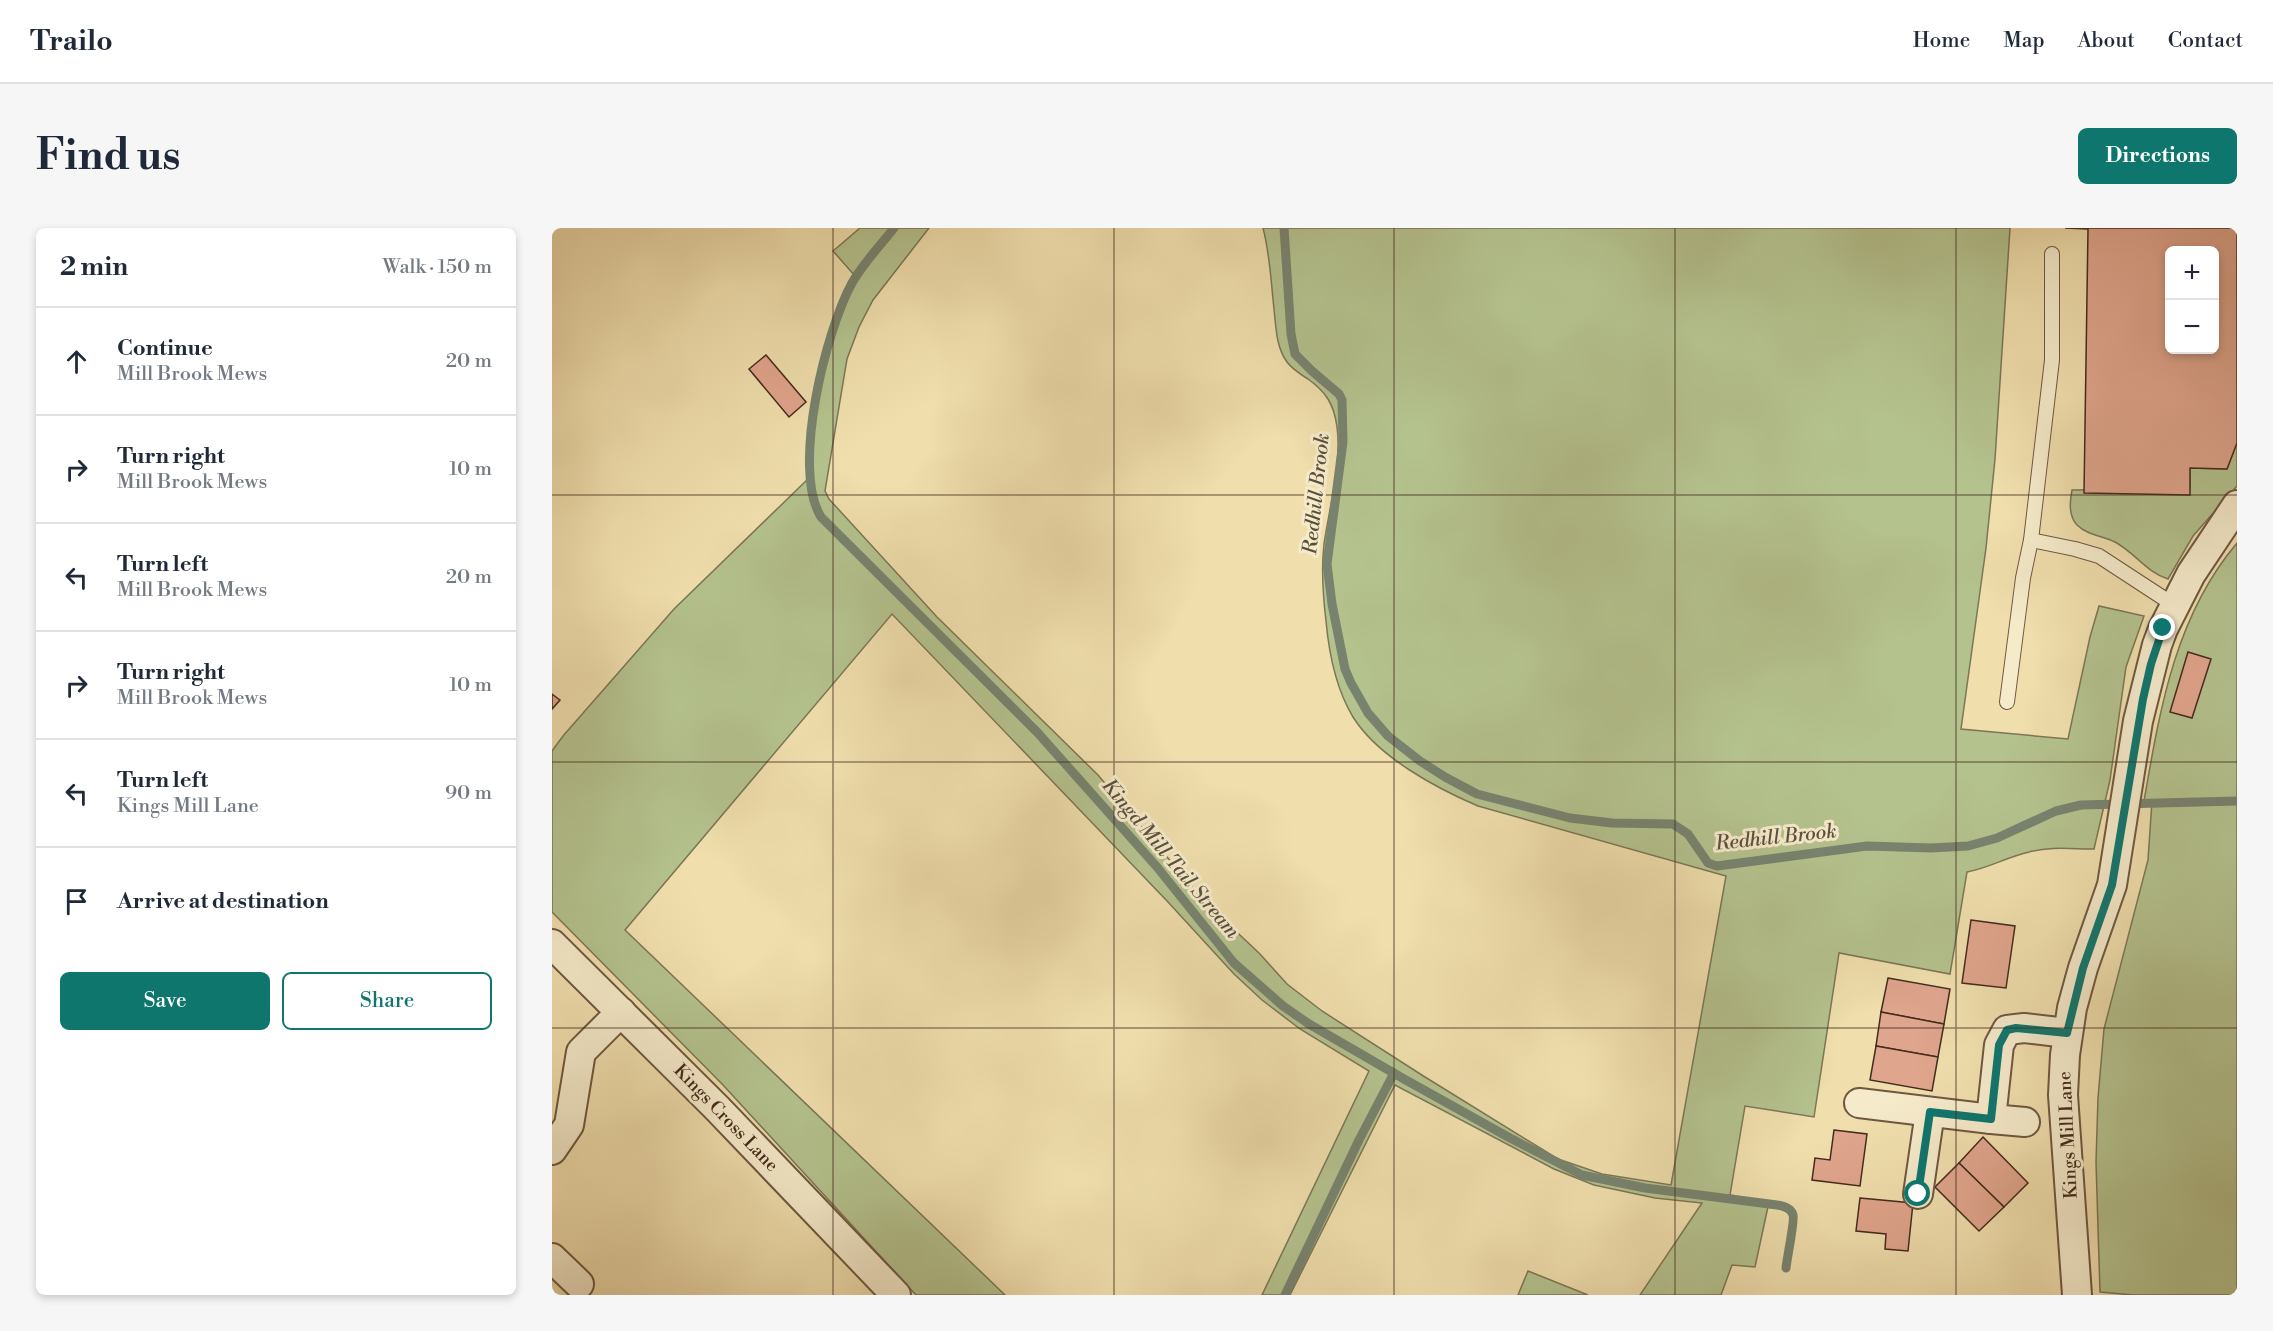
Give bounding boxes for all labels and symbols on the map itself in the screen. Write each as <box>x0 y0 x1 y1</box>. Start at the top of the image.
water label: Redhill Brook <box>1298 432 1336 557</box>
route end <box>2149 614 2175 640</box>
water label: Kingd Mill Tail Stream <box>1096 774 1245 945</box>
water label: Redhill Brook <box>1713 819 1838 857</box>
street label: Kings Cross Lane <box>669 1059 783 1177</box>
street label: Kings Mill Lane <box>2053 1071 2083 1199</box>
route start <box>1904 1180 1930 1206</box>

